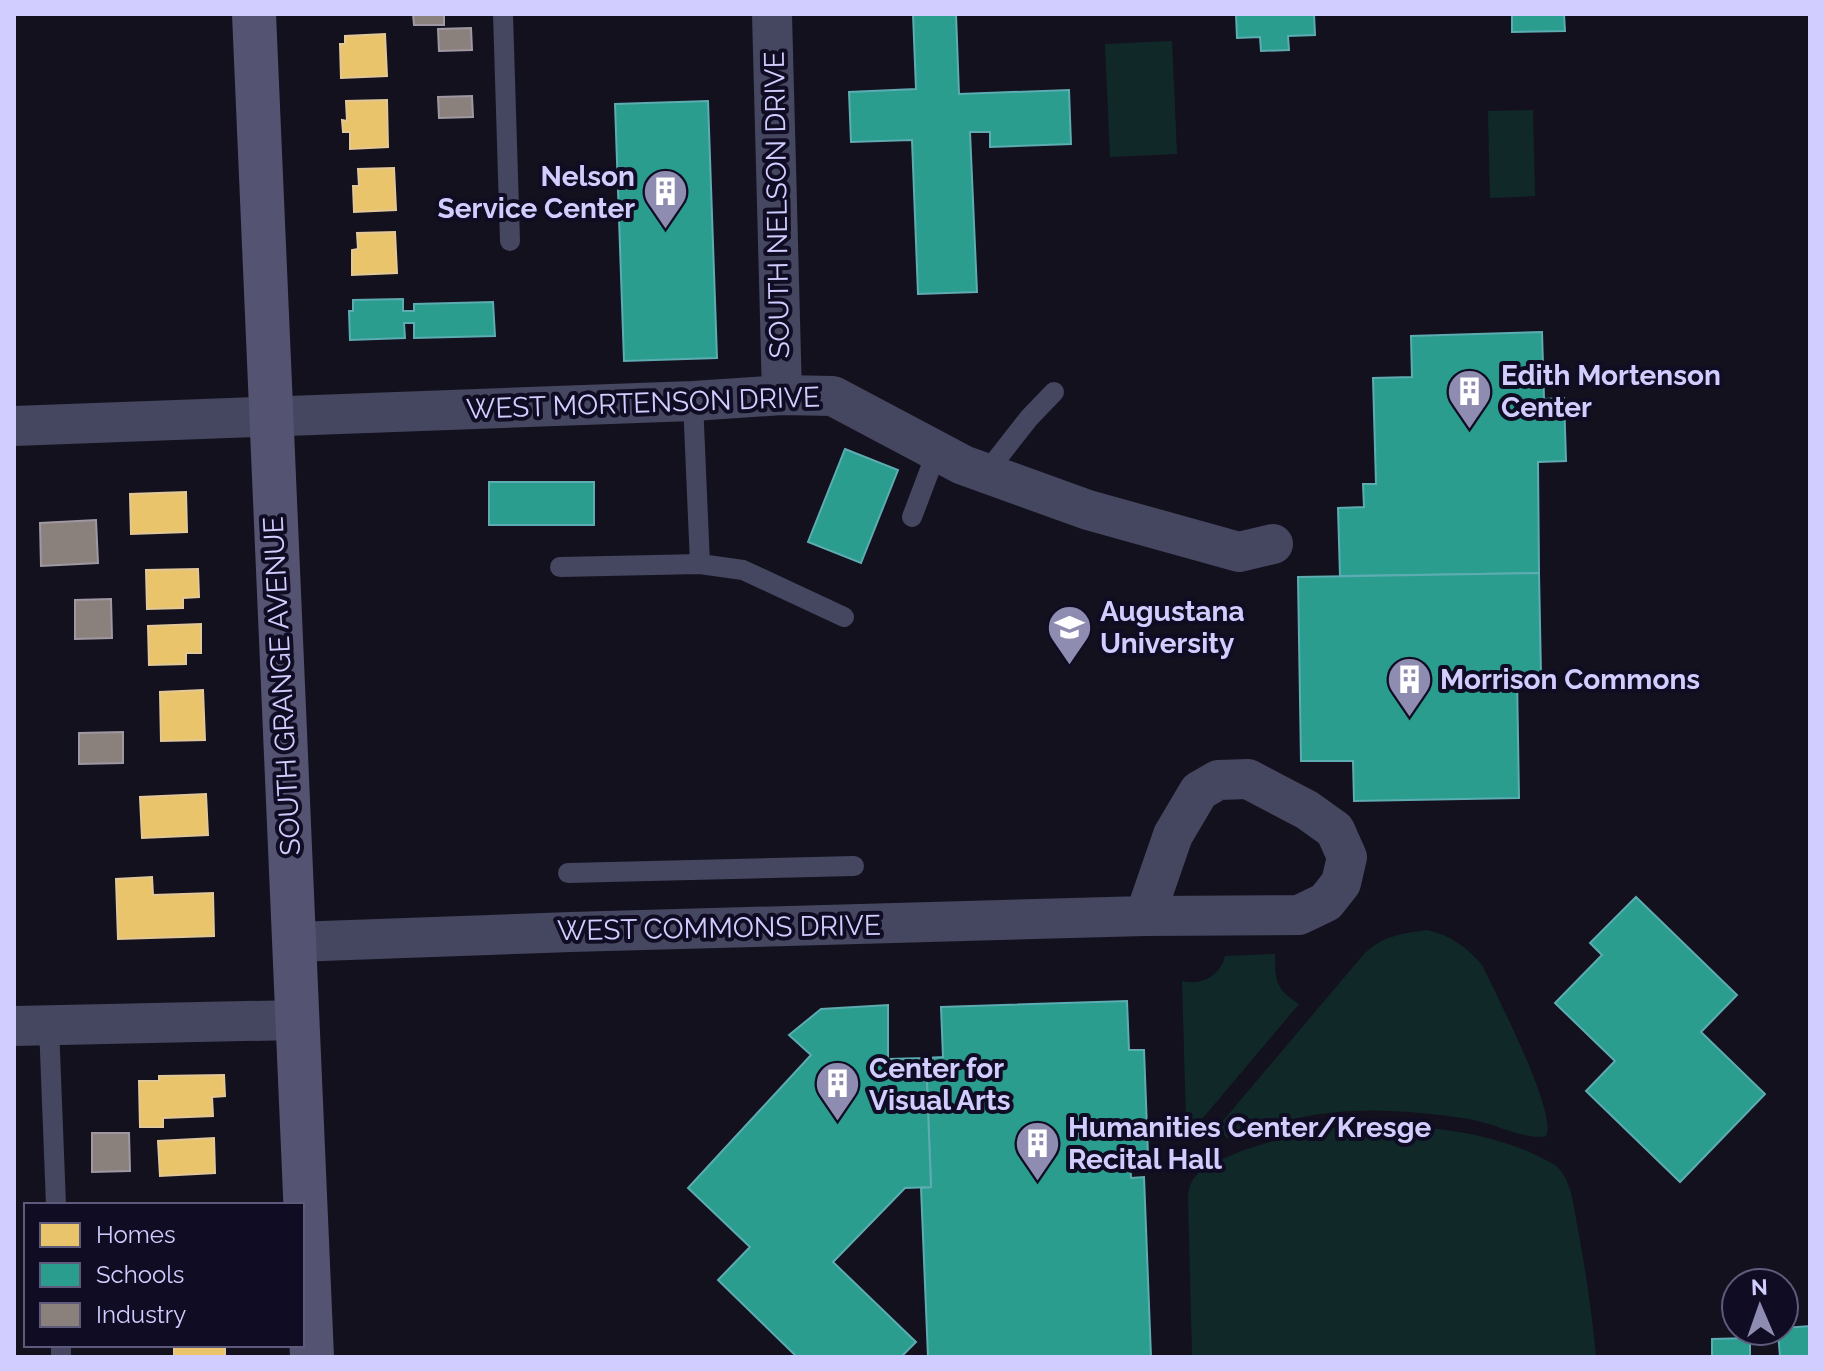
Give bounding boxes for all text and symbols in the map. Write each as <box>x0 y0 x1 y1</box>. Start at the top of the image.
street label: SOUTH NELSON DRIVE <box>758 51 796 359</box>
place label: Nelson Service Center <box>438 160 635 225</box>
building icon: Nelson Service Center <box>642 168 690 231</box>
place label: Edith Mortenson Center <box>1501 359 1721 424</box>
building icon: Edith Mortenson Center <box>1446 367 1494 430</box>
street label: WEST MORTENSON DRIVE <box>465 380 821 426</box>
street label: SOUTH GRANGE AVENUE <box>257 516 307 856</box>
place label: Augustana University <box>1100 595 1244 660</box>
school or university icon: Augustana University <box>1045 603 1093 666</box>
building icon: Morrison Commons <box>1385 655 1433 718</box>
place label: Morrison Commons <box>1440 663 1700 696</box>
street label: WEST COMMONS DRIVE <box>557 909 881 947</box>
place label: Center for Visual Arts <box>869 1052 1011 1117</box>
building icon: Center for Visual Arts <box>814 1060 862 1123</box>
place label: Humanities Center/Kresge Recital Hall <box>1068 1111 1431 1176</box>
building icon: Humanities Center/Kresge Recital Hall <box>1013 1119 1061 1182</box>
legend <box>24 1203 304 1347</box>
text: Homes <box>96 1220 176 1249</box>
text: Schools <box>96 1260 184 1289</box>
north arrow <box>1720 1267 1800 1347</box>
text: N <box>1750 1274 1768 1300</box>
text: Industry <box>96 1300 186 1329</box>

